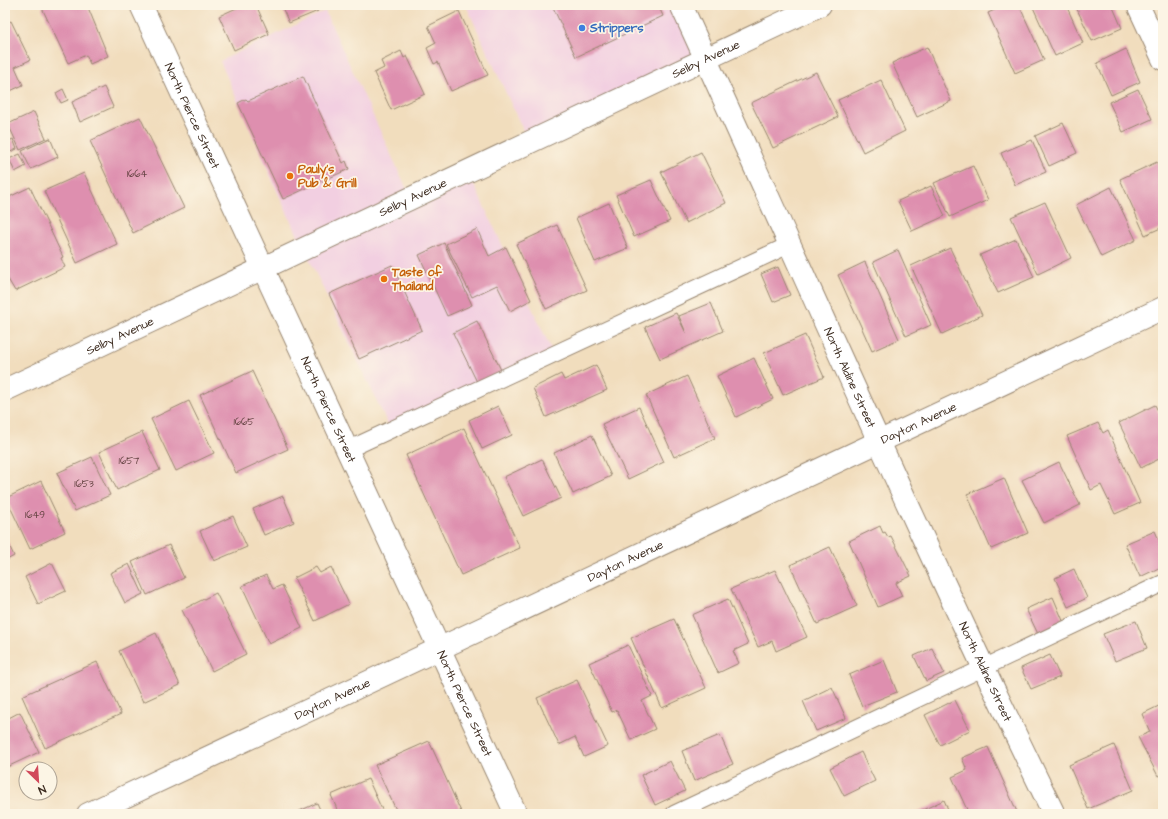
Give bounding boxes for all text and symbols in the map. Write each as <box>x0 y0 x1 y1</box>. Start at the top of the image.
place label: Strippers <box>589 20 644 38</box>
marker: Strippers <box>577 23 587 33</box>
street label: Selby Avenue <box>669 35 743 82</box>
street label: North Pierce Street <box>160 60 224 172</box>
place label: Pauly's Pub & Grill <box>298 161 357 192</box>
house number: 1664 <box>127 167 148 181</box>
marker: Pauly's Pub & Grill <box>285 171 295 181</box>
street label: Selby Avenue <box>376 174 450 221</box>
place label: Taste of Thailand <box>391 264 443 295</box>
marker: Taste of Thailand <box>379 274 389 284</box>
street label: Selby Avenue <box>83 312 157 359</box>
street label: North Aldine Street <box>820 325 880 431</box>
street label: North Pierce Street <box>297 354 361 466</box>
street label: Dayton Avenue <box>878 398 960 448</box>
house number: 1665 <box>234 415 254 429</box>
house number: 1657 <box>119 454 139 468</box>
house number: 1653 <box>74 477 94 491</box>
house number: 1649 <box>25 508 45 522</box>
street label: Dayton Avenue <box>585 536 667 586</box>
street label: North Aldine Street <box>955 619 1017 725</box>
street label: North Pierce Street <box>433 648 497 760</box>
street label: Dayton Avenue <box>292 674 373 724</box>
north arrow <box>18 761 58 801</box>
text: N <box>36 781 48 798</box>

